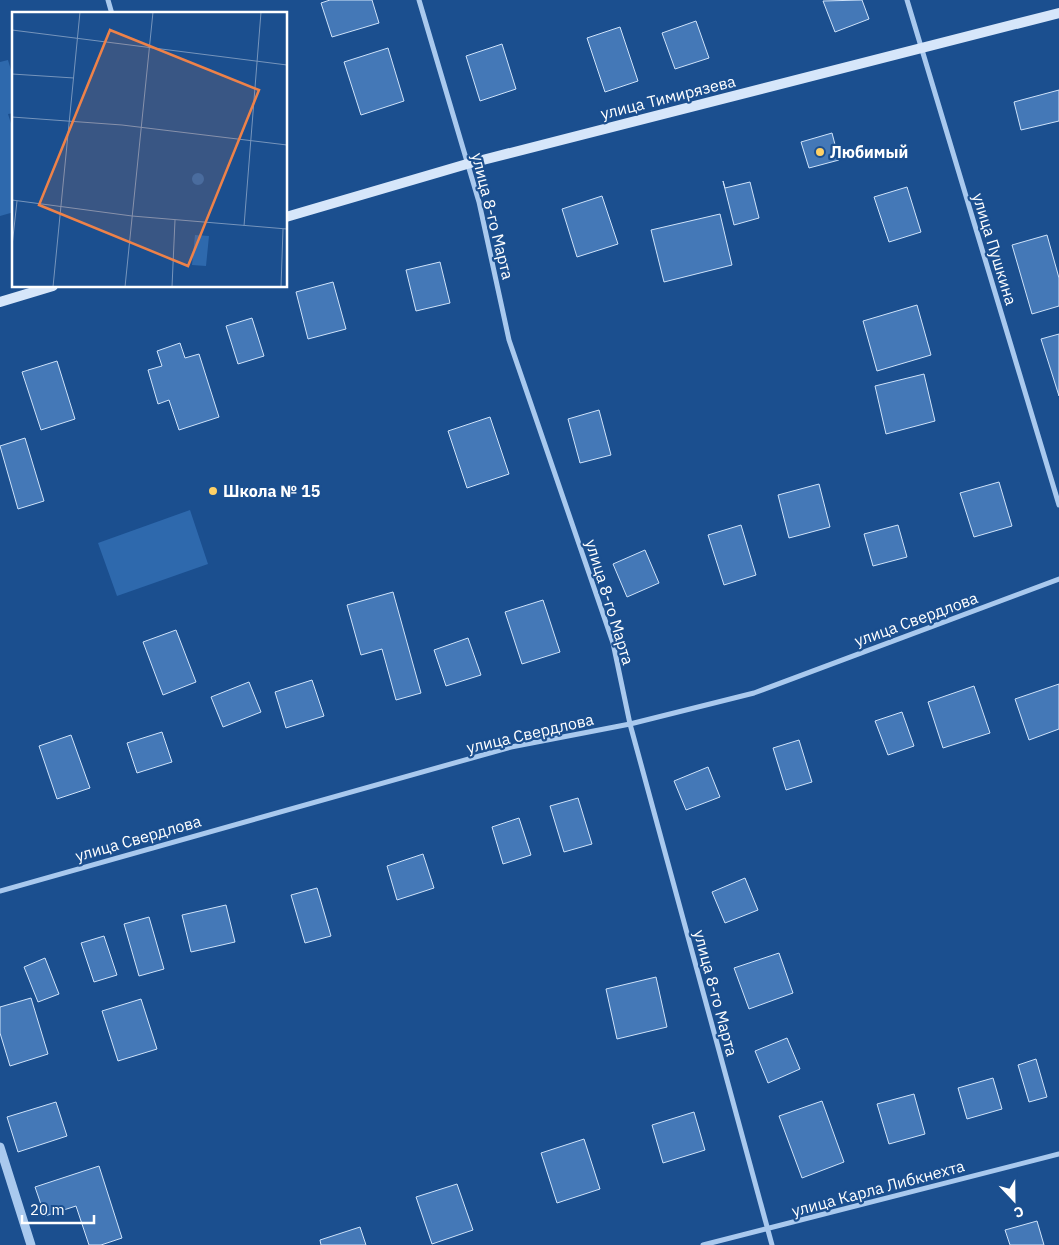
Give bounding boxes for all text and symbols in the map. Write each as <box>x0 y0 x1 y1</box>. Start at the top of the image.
inset map <box>12 12 288 288</box>
street label: улица Тимирязева <box>598 70 738 123</box>
place label: Любимый <box>830 142 908 162</box>
marker: Любимый <box>814 146 826 158</box>
street label: улица 8-го Марта <box>468 151 519 282</box>
street label: улица Пушкина <box>968 191 1022 308</box>
place label: Школа № 15 <box>223 481 321 501</box>
marker: Школа № 15 <box>207 485 219 497</box>
street label: улица 8-го Марта <box>581 537 639 668</box>
street label: улица Свердлова <box>851 587 981 651</box>
street label: улица Свердлова <box>464 709 596 757</box>
street label: улица Свердлова <box>73 810 204 866</box>
street label: улица 8-го Марта <box>690 928 743 1059</box>
street label: улица Карла Либкнехта <box>789 1155 967 1221</box>
north arrow <box>989 1175 1039 1225</box>
scale bar <box>22 1192 95 1224</box>
text: 20 m <box>30 1200 65 1219</box>
text: С <box>1011 1202 1026 1222</box>

